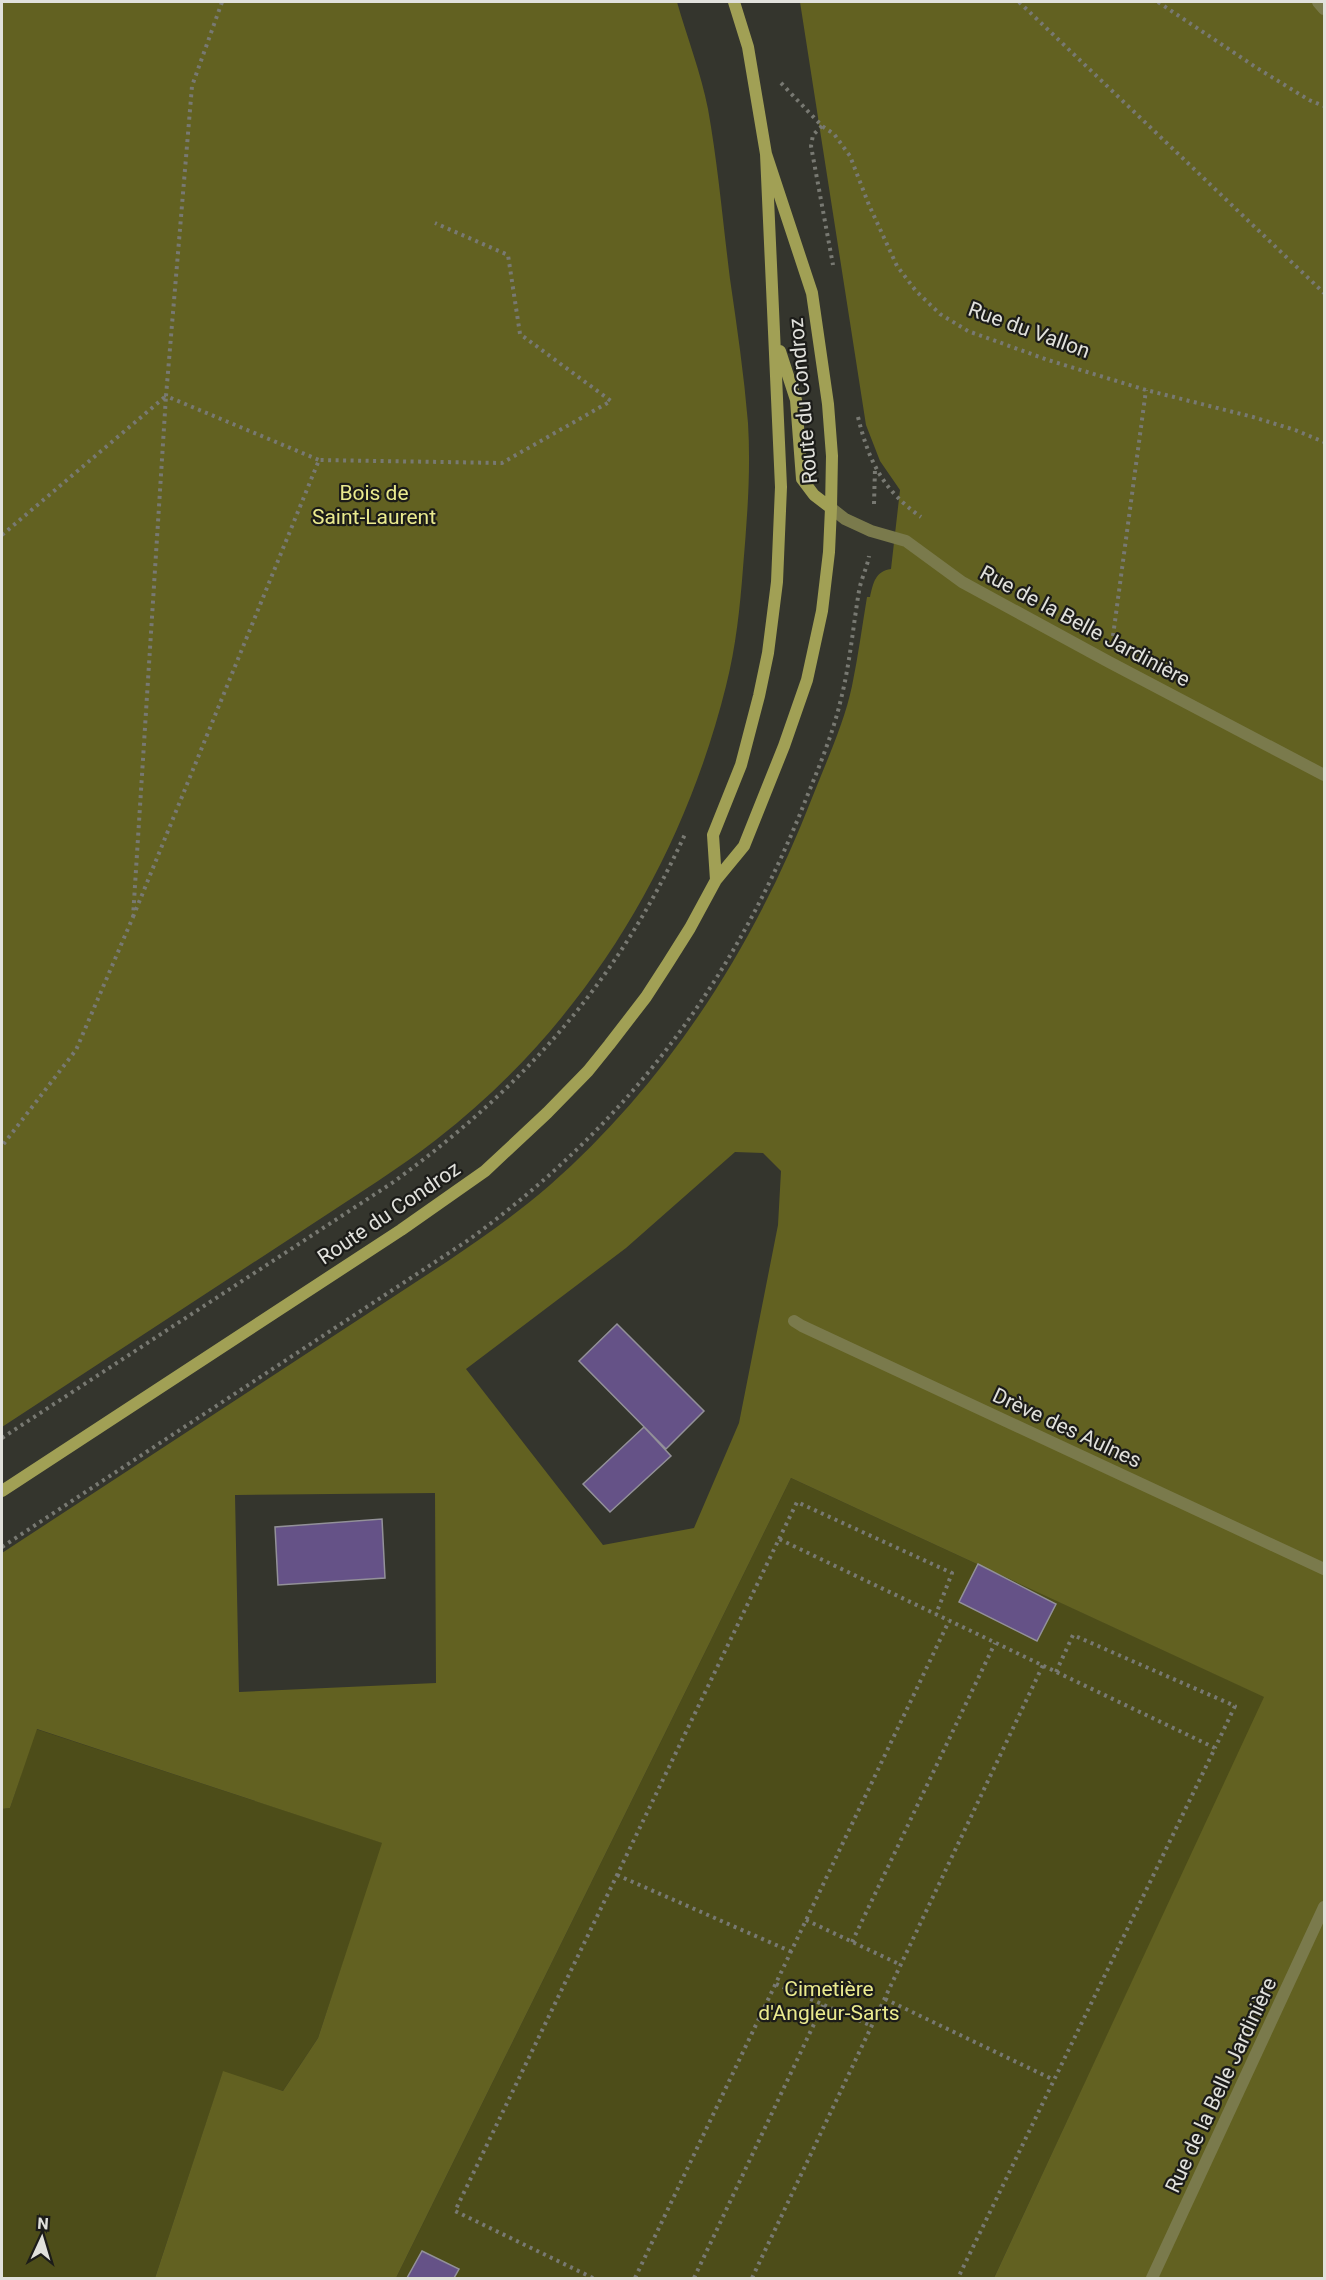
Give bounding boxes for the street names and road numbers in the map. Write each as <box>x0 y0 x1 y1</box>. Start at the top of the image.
street label: Rue du Vallon <box>965 297 1093 363</box>
street label: Route du Condroz <box>784 317 822 485</box>
street label: Rue de la Belle Jardinière <box>976 560 1194 692</box>
street label: Route du Condroz <box>313 1156 465 1270</box>
street label: Drève des Aulnes <box>989 1383 1145 1473</box>
street label: Rue de la Belle Jardinière <box>1161 1974 1281 2196</box>

